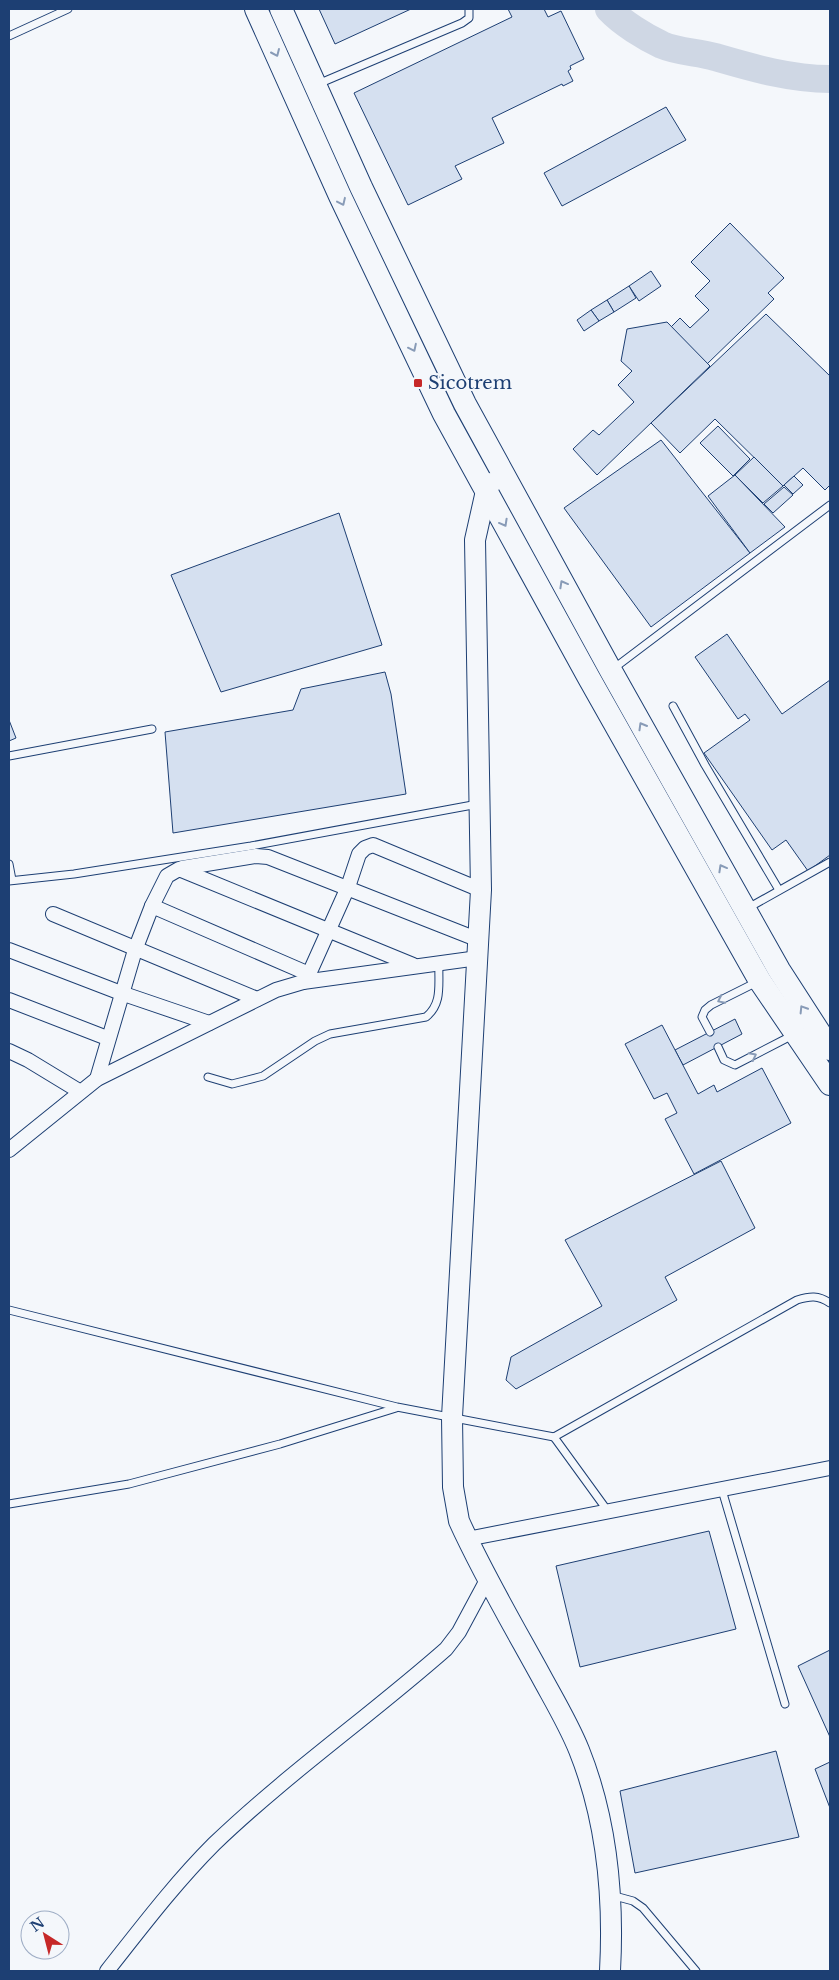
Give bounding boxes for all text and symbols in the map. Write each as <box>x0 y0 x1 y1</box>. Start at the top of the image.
one-way arrow <box>269 48 280 57</box>
one-way arrow <box>336 196 346 205</box>
one-way arrow <box>406 343 417 352</box>
place label: Sicotrem <box>428 372 512 394</box>
marker: Sicotrem <box>412 377 424 389</box>
one-way arrow <box>498 518 508 527</box>
one-way arrow <box>560 581 570 590</box>
one-way arrow <box>639 723 649 732</box>
one-way arrow <box>718 864 728 873</box>
one-way arrow <box>717 994 726 1004</box>
one-way arrow <box>800 1005 809 1014</box>
one-way arrow <box>748 1052 757 1062</box>
north arrow <box>20 1910 70 1960</box>
text: N <box>27 1913 48 1936</box>

